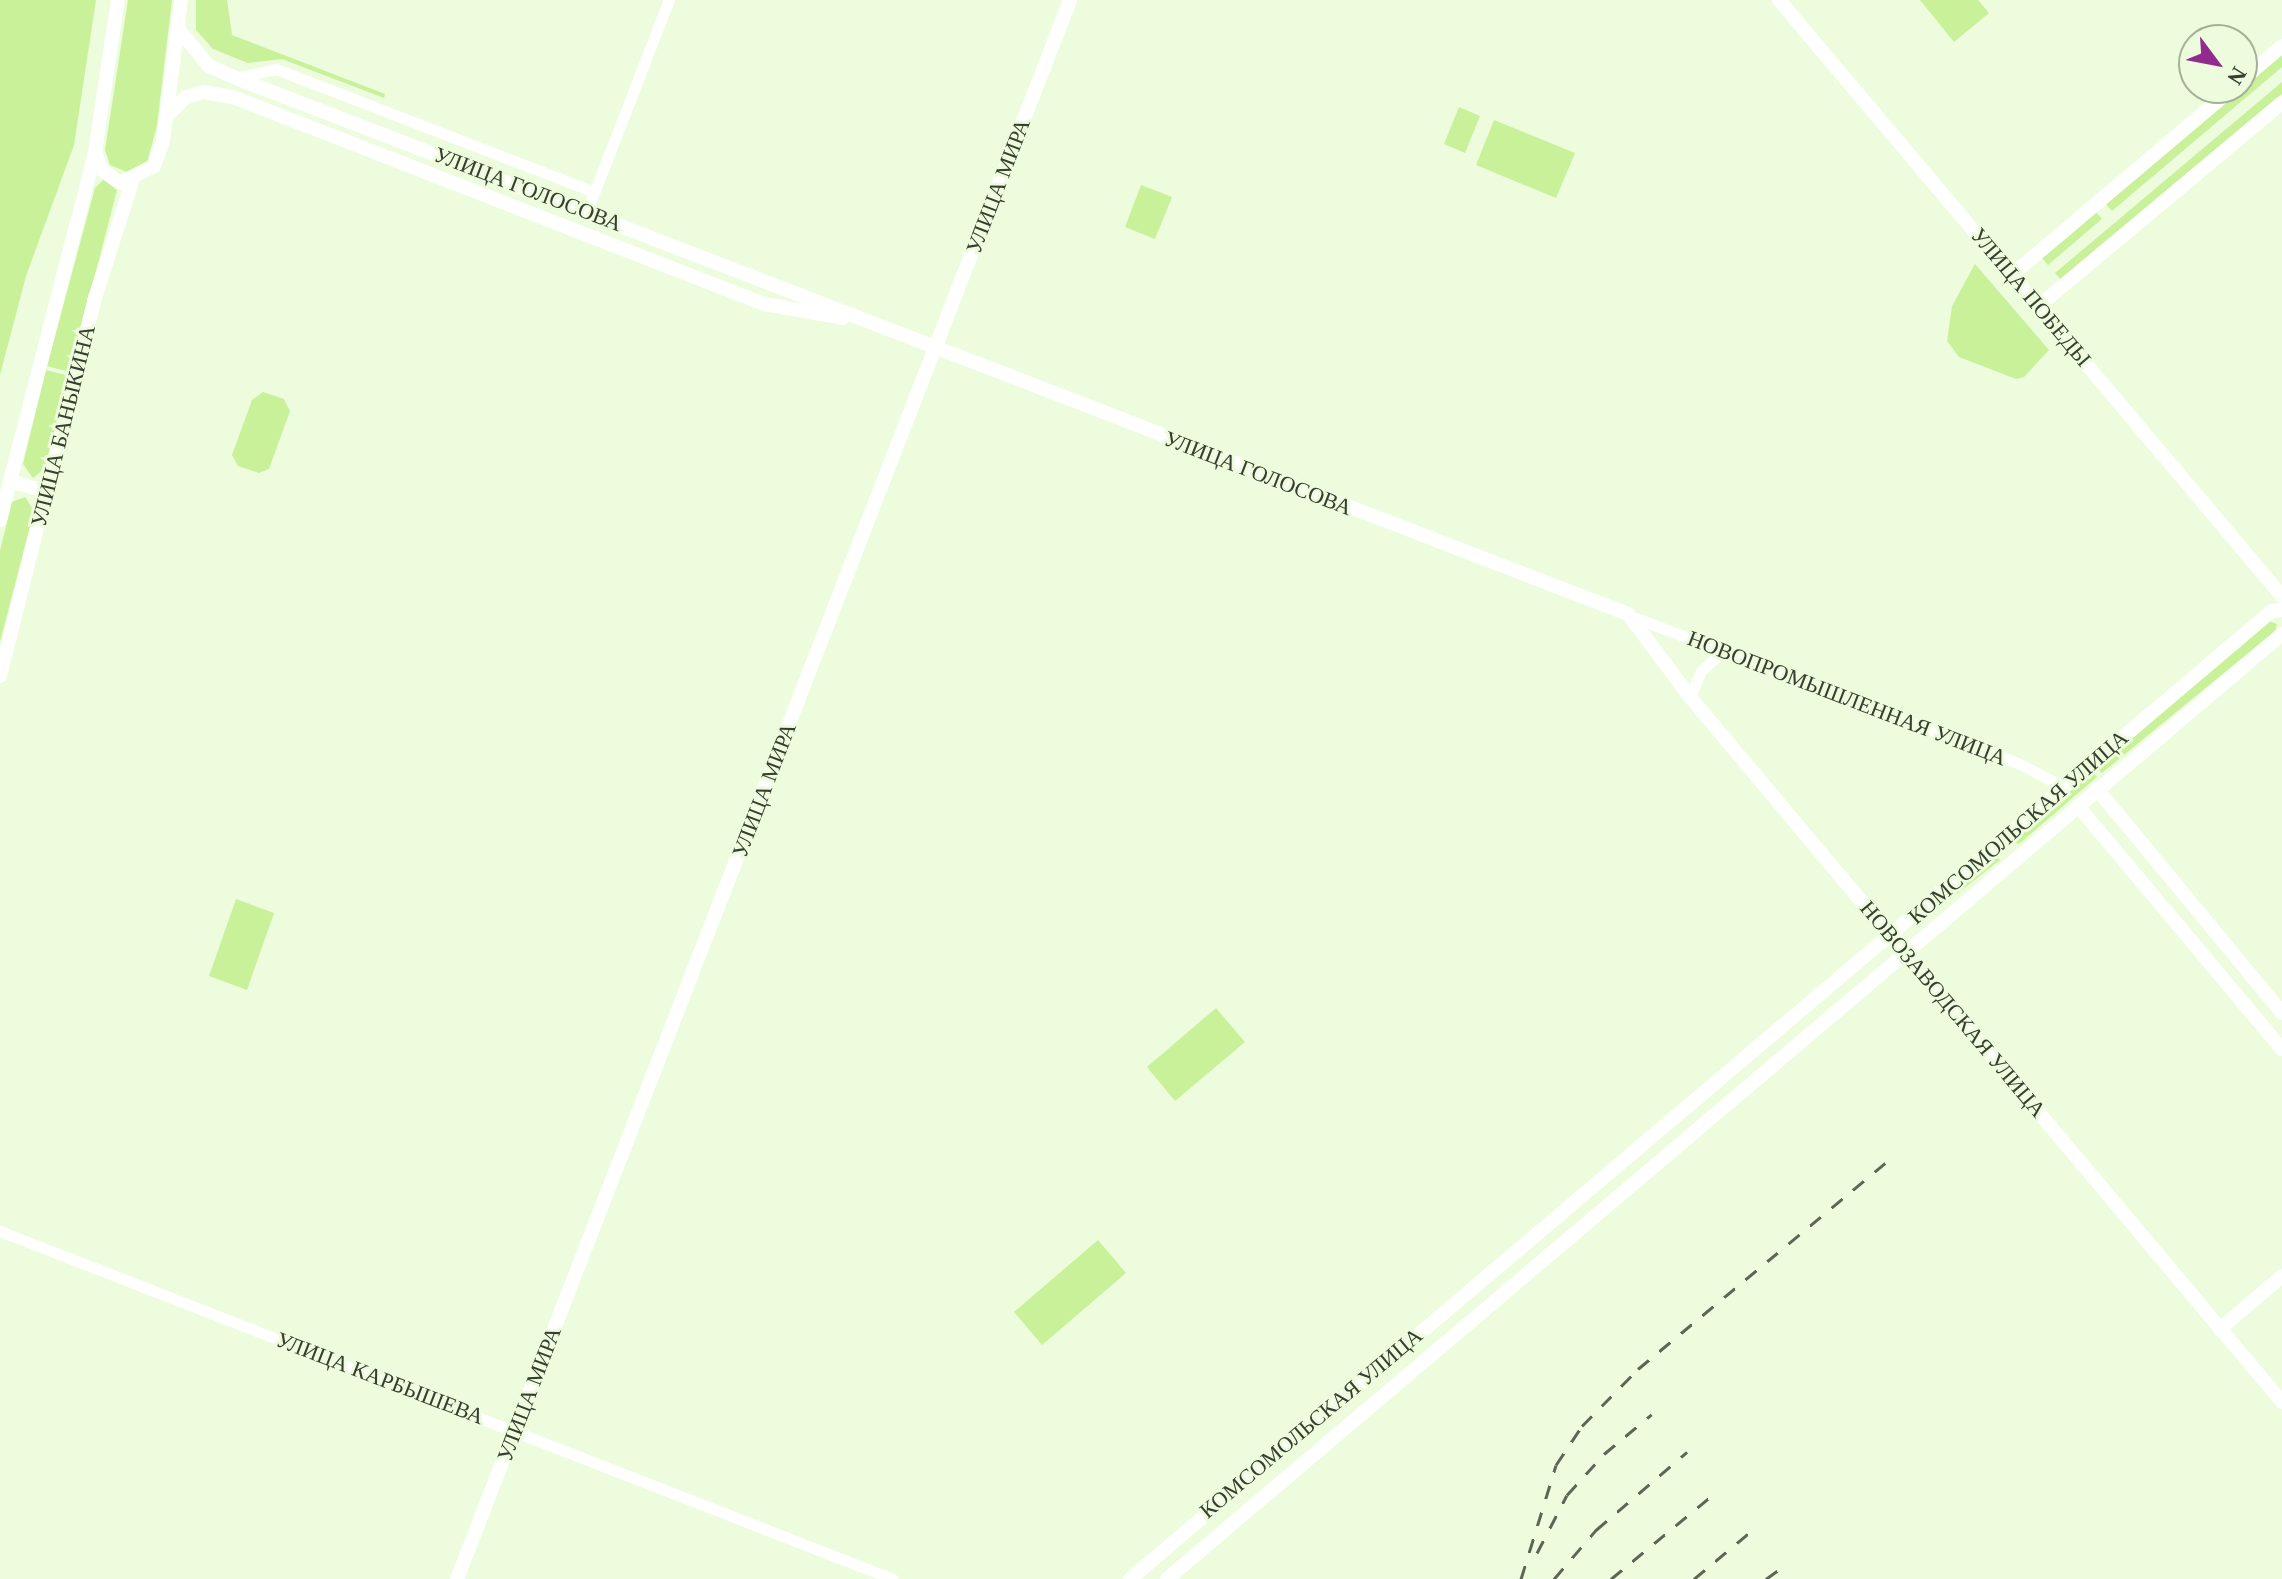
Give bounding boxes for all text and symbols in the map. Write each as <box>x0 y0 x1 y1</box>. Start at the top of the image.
north arrow <box>2178 24 2258 104</box>
text: N <box>2222 63 2252 89</box>
street label: УЛИЦА МИРА <box>960 115 1036 257</box>
street label: УЛИЦА ГОЛОСОВА <box>430 141 626 237</box>
street label: УЛИЦА ПОБЕДЫ <box>1965 222 2097 372</box>
street label: УЛИЦА БАНЫКИНА <box>25 322 101 530</box>
street label: УЛИЦА ГОЛОСОВА <box>1160 425 1356 521</box>
street label: НОВОПРОМЫШЛЕННАЯ УЛИЦА <box>1684 625 2010 771</box>
street label: УЛИЦА МИРА <box>726 719 802 861</box>
street label: КОМСОМОЛЬСКАЯ УЛИЦА <box>1903 724 2133 930</box>
street label: НОВОЗАВОДСКАЯ УЛИЦА <box>1855 895 2051 1123</box>
street label: КОМСОМОЛЬСКАЯ УЛИЦА <box>1194 1322 1428 1524</box>
street label: УЛИЦА МИРА <box>491 1323 567 1465</box>
street label: УЛИЦА КАРБЫШЕВА <box>272 1326 488 1430</box>

